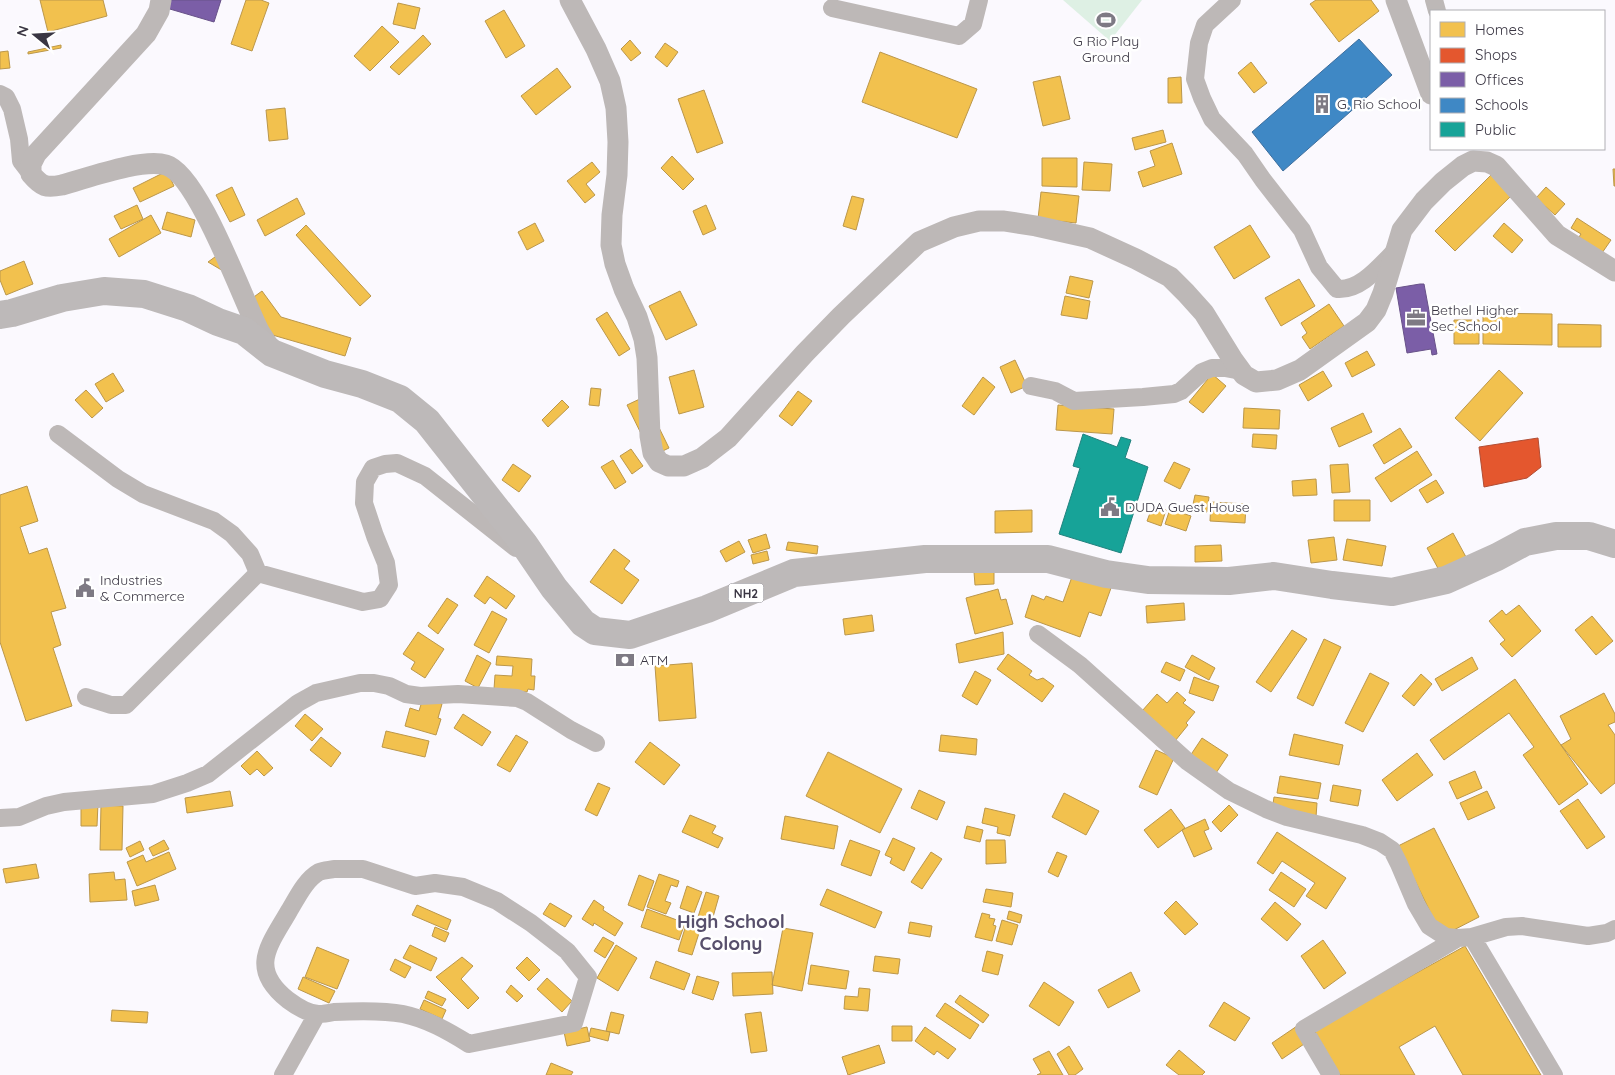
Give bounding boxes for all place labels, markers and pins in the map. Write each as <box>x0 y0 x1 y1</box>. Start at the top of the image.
sports icon: G Rio Play Ground <box>1095 9 1117 31</box>
place label: G Rio Play Ground <box>1073 32 1139 66</box>
building icon: G. Rio School <box>1311 93 1333 115</box>
place label: G. Rio School <box>1337 95 1421 113</box>
place label: Bethel Higher Sec School <box>1431 301 1519 335</box>
office icon: Bethel Higher Sec School <box>1405 307 1427 329</box>
public building icon: DUDA Guest House <box>1099 496 1121 518</box>
place label: DUDA Guest House <box>1125 498 1250 516</box>
place label: Industries & Commerce <box>100 571 185 605</box>
public building icon: Industries & Commerce <box>74 577 96 599</box>
bank icon: ATM <box>614 649 636 671</box>
place label: ATM <box>640 651 668 669</box>

